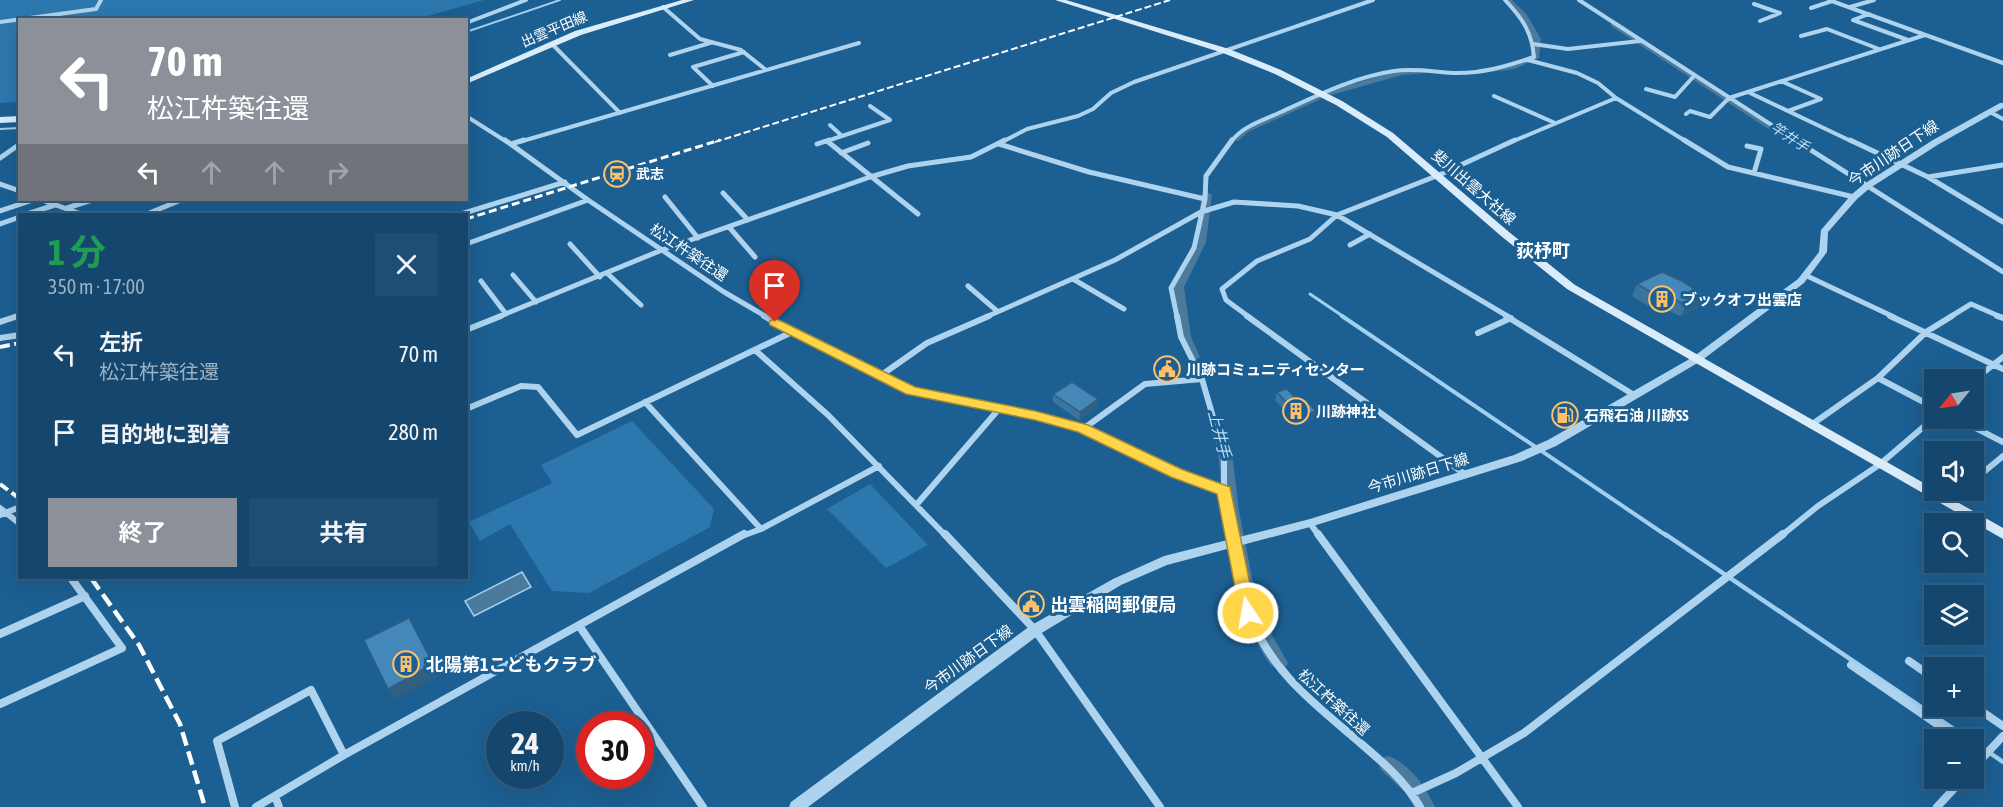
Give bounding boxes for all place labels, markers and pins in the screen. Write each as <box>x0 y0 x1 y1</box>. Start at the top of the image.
station icon: 武志 <box>602 159 632 189</box>
place label: 武志 <box>636 166 664 182</box>
pin <box>749 260 800 322</box>
building icon: ブックオフ出雲店 <box>1647 284 1677 314</box>
place label: ブックオフ出雲店 <box>1682 291 1802 308</box>
public building icon: 川跡コミュニティセンター <box>1152 354 1182 384</box>
place label: 川跡コミュニティセンター <box>1186 361 1365 378</box>
building icon: 川跡神社 <box>1281 396 1311 426</box>
fuel station icon: 石飛石油 川跡SS <box>1550 400 1580 430</box>
place label: 川跡神社 <box>1316 403 1376 420</box>
place label: 石飛石油 川跡SS <box>1584 407 1689 424</box>
public building icon: 出雲稲岡郵便局 <box>1016 589 1046 619</box>
place label: 出雲稲岡郵便局 <box>1050 594 1176 615</box>
building icon: 北陽第1こどもクラブ <box>391 649 421 679</box>
place label: 北陽第1こどもクラブ <box>426 654 596 675</box>

